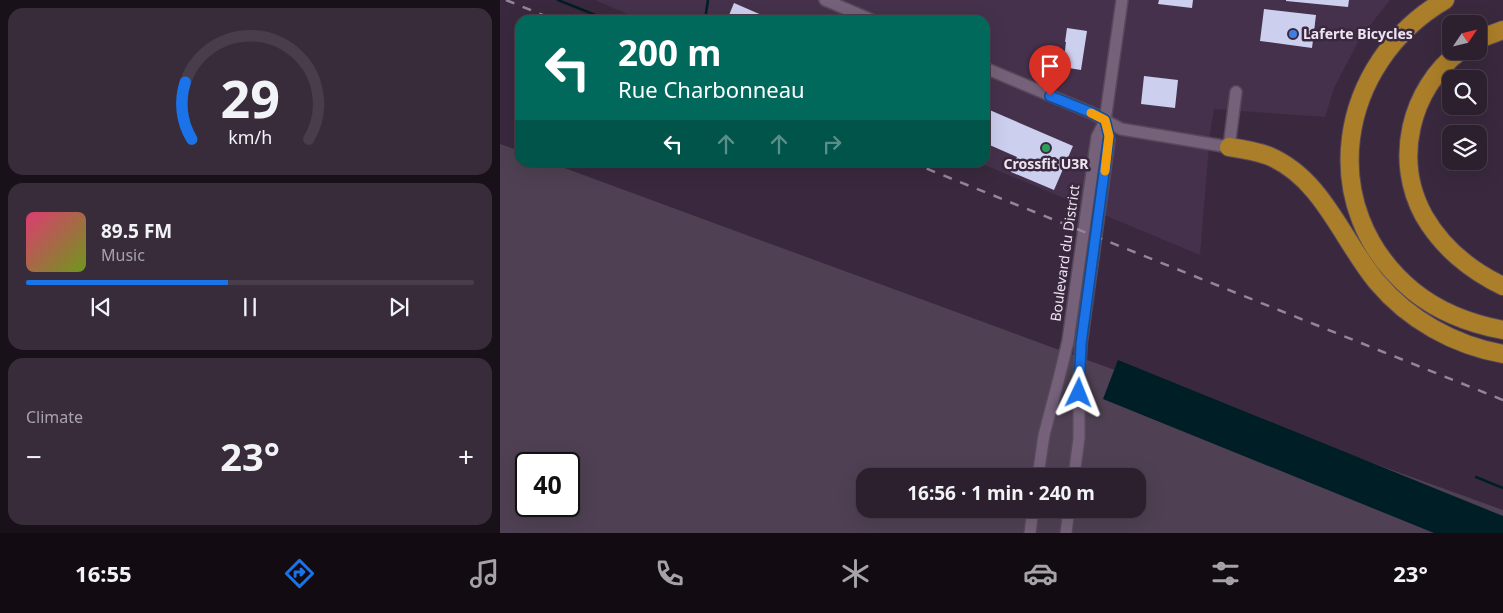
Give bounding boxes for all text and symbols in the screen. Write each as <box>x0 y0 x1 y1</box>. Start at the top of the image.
north arrow <box>1442 15 1488 60</box>
map controls <box>1442 15 1487 170</box>
place label: Laferte Bicycles <box>1303 24 1413 43</box>
marker: Laferte Bicycles <box>1287 28 1299 40</box>
text: 200 m <box>618 29 721 76</box>
icon: left <box>535 35 600 100</box>
pin <box>1029 45 1071 96</box>
icon: arrive <box>1036 52 1064 80</box>
text: 29 <box>220 62 280 133</box>
button: search <box>1442 70 1487 115</box>
text: Rue Charbonneau <box>618 74 805 104</box>
text: km/h <box>228 125 272 149</box>
button: layers <box>1442 125 1487 170</box>
icon: left <box>659 130 687 158</box>
icon: ahead <box>712 130 740 158</box>
icon: ahead <box>765 130 793 158</box>
icon: right <box>818 130 846 158</box>
marker: Crossfit U3R <box>1040 142 1052 154</box>
place label: Crossfit U3R <box>1004 154 1089 173</box>
street label: Boulevard du District <box>1046 183 1084 323</box>
text: 89.5 FM <box>101 218 172 244</box>
text: Music <box>101 244 145 266</box>
icon: previous <box>87 293 115 321</box>
icon: pause <box>236 293 264 321</box>
icon: next <box>385 293 413 321</box>
position arrow <box>1052 366 1104 418</box>
text: Climate <box>26 406 83 428</box>
text: 23° <box>220 430 280 482</box>
text: − <box>26 437 42 475</box>
text: + <box>458 437 474 475</box>
speed limit sign: 40 <box>515 452 580 517</box>
text: 16:56 · 1 min · 240 m <box>907 480 1095 506</box>
icon: directions <box>282 556 317 591</box>
icon: music <box>467 556 502 591</box>
icon: phone <box>652 556 687 591</box>
icon: climate <box>838 556 873 591</box>
icon: car <box>1023 556 1058 591</box>
icon: filters <box>1208 556 1243 591</box>
text: 16:55 <box>75 558 132 588</box>
text: 23° <box>1393 558 1428 588</box>

